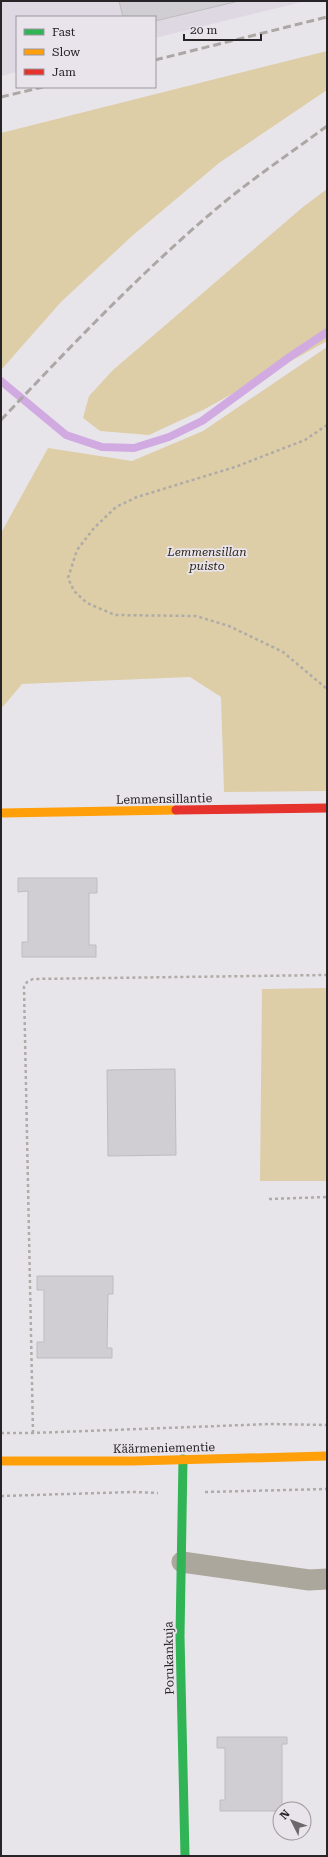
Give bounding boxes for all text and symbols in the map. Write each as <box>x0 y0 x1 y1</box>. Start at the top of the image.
legend <box>16 16 156 88</box>
scale bar <box>184 16 261 42</box>
text: 20 m <box>190 23 217 37</box>
text: Fast <box>52 25 76 39</box>
text: Slow <box>52 45 80 59</box>
text: Jam <box>52 65 76 79</box>
park label: Lemmensillan puisto <box>166 545 247 573</box>
street label: Lemmensillantie <box>116 791 213 807</box>
street label: Käärmeniementie <box>113 1440 216 1456</box>
street label: Porukankuja <box>161 1621 177 1695</box>
north arrow <box>272 1801 312 1841</box>
text: N <box>277 1807 293 1822</box>

